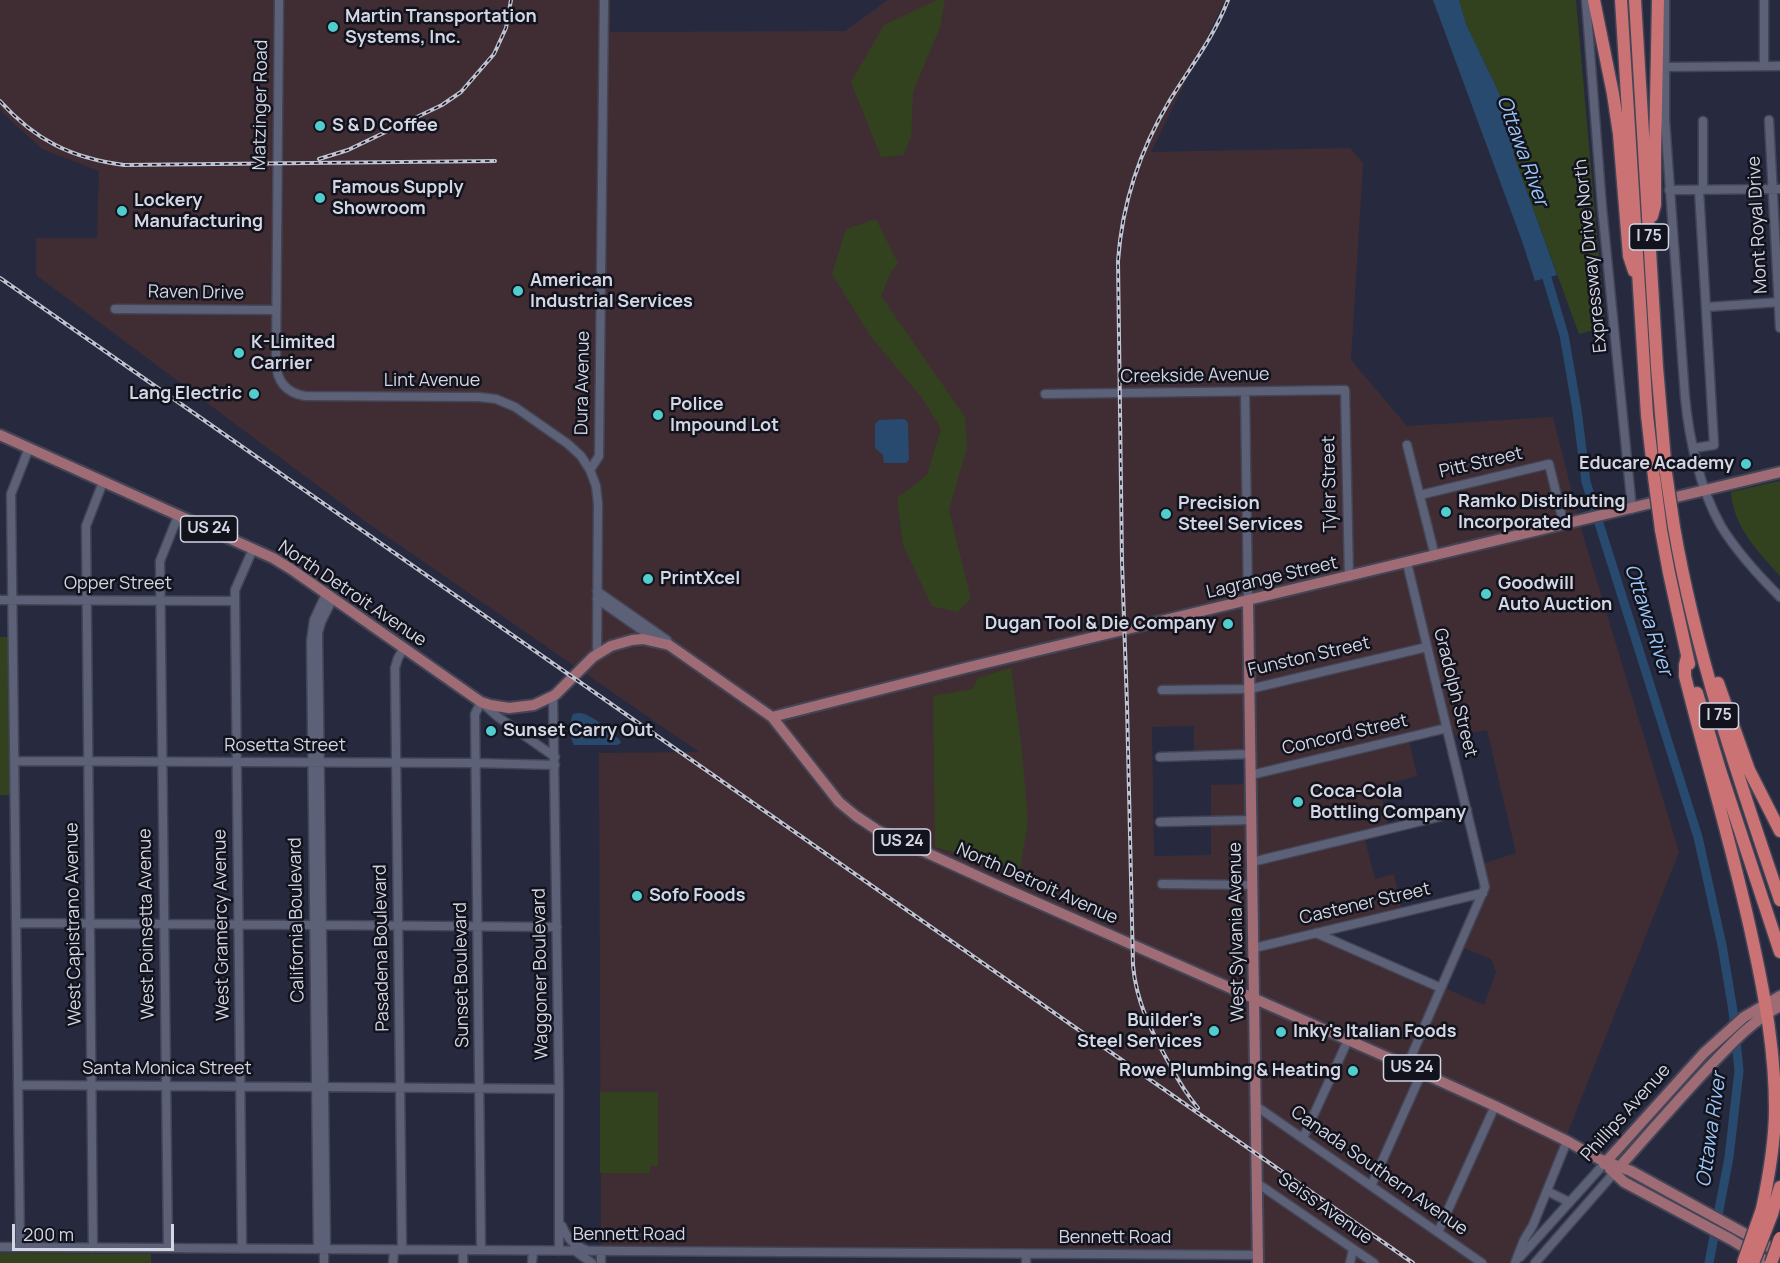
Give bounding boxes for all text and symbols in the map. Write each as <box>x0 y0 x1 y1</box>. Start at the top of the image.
place label: Martin Transportation Systems, Inc. <box>345 6 537 48</box>
marker: Martin Transportation Systems, Inc. <box>326 20 340 34</box>
street label: Matzinger Road <box>249 39 273 171</box>
water label: Ottawa River <box>1491 92 1553 210</box>
place label: S & D Coffee <box>332 115 438 137</box>
marker: S & D Coffee <box>313 119 327 133</box>
street label: Mont Royal Drive <box>1744 156 1772 294</box>
street label: Expressway Drive North <box>1570 158 1612 354</box>
place label: Famous Supply Showroom <box>332 177 464 219</box>
place label: Lockery Manufacturing <box>134 190 263 232</box>
marker: Famous Supply Showroom <box>313 191 327 205</box>
marker: Lockery Manufacturing <box>115 204 129 218</box>
road number: I 75 <box>1630 224 1668 250</box>
place label: American Industrial Services <box>530 270 693 312</box>
street label: Raven Drive <box>148 281 244 305</box>
marker: American Industrial Services <box>511 284 525 298</box>
street label: Dura Avenue <box>571 331 595 435</box>
place label: K-Limited Carrier <box>251 332 335 374</box>
marker: K-Limited Carrier <box>232 346 246 360</box>
street label: Creekside Avenue <box>1120 364 1270 388</box>
street label: Lint Avenue <box>384 370 480 392</box>
place label: Lang Electric <box>129 383 242 405</box>
marker: Lang Electric <box>247 387 261 401</box>
place label: Police Impound Lot <box>670 394 779 436</box>
marker: Police Impound Lot <box>651 408 665 422</box>
street label: Tyler Street <box>1318 435 1342 533</box>
street label: Pitt Street <box>1437 443 1525 483</box>
place label: Educare Academy <box>1579 453 1734 475</box>
marker: Educare Academy <box>1739 457 1753 471</box>
place label: Ramko Distributing Incorporated <box>1458 491 1626 534</box>
place label: Precision Steel Services <box>1178 493 1303 536</box>
marker: Ramko Distributing Incorporated <box>1439 505 1453 519</box>
marker: Precision Steel Services <box>1159 507 1173 521</box>
road number: US 24 <box>180 516 238 542</box>
street label: North Detroit Avenue <box>274 536 430 652</box>
street label: Lagrange Street <box>1204 552 1340 604</box>
water label: Ottawa River <box>1619 561 1677 679</box>
place label: PrintXcel <box>660 568 740 590</box>
marker: PrintXcel <box>641 572 655 586</box>
street label: Opper Street <box>64 573 172 595</box>
place label: Goodwill Auto Auction <box>1498 573 1612 616</box>
marker: Goodwill Auto Auction <box>1479 587 1493 601</box>
place label: Dugan Tool & Die Company <box>985 613 1216 635</box>
marker: Dugan Tool & Die Company <box>1221 617 1235 631</box>
street label: Gradolph Street <box>1429 626 1481 760</box>
street label: Funston Street <box>1246 632 1372 682</box>
road number: I 75 <box>1700 703 1738 729</box>
street label: Concord Street <box>1280 710 1410 760</box>
place label: Sunset Carry Out <box>503 720 653 742</box>
marker: Sunset Carry Out <box>484 724 498 738</box>
street label: Rosetta Street <box>224 735 346 757</box>
place label: Coca-Cola Bottling Company <box>1310 781 1466 824</box>
marker: Coca-Cola Bottling Company <box>1291 795 1305 809</box>
street label: West Capistrano Avenue <box>61 822 87 1026</box>
street label: West Poinsetta Avenue <box>135 828 159 1020</box>
street label: West Gramercy Avenue <box>210 829 234 1021</box>
road number: US 24 <box>874 829 930 855</box>
street label: California Boulevard <box>285 837 309 1003</box>
street label: North Detroit Avenue <box>953 839 1121 929</box>
street label: West Sylvania Avenue <box>1225 842 1249 1022</box>
street label: Pasadena Boulevard <box>370 864 394 1032</box>
street label: Castener Street <box>1298 878 1432 930</box>
place label: Sofo Foods <box>649 885 745 907</box>
street label: Waggoner Boulevard <box>529 888 553 1060</box>
marker: Sofo Foods <box>630 889 644 903</box>
street label: Sunset Boulevard <box>450 902 474 1048</box>
place label: Builder's Steel Services <box>1077 1010 1202 1052</box>
place label: Inky's Italian Foods <box>1293 1021 1456 1043</box>
marker: Builder's Steel Services <box>1207 1024 1221 1038</box>
marker: Inky's Italian Foods <box>1274 1025 1288 1039</box>
road number: US 24 <box>1384 1055 1440 1081</box>
street label: Santa Monica Street <box>82 1058 252 1080</box>
place label: Rowe Plumbing & Heating <box>1119 1060 1341 1082</box>
street label: Phillips Avenue <box>1577 1060 1675 1166</box>
marker: Rowe Plumbing & Heating <box>1346 1064 1360 1078</box>
water label: Ottawa River <box>1692 1071 1732 1189</box>
street label: Canada Southern Avenue <box>1286 1102 1472 1240</box>
street label: Seiss Avenue <box>1274 1169 1376 1249</box>
scale bar <box>15 1212 177 1250</box>
text: 200 m <box>23 1222 74 1246</box>
street label: Bennett Road <box>573 1224 685 1246</box>
street label: Bennett Road <box>1059 1227 1171 1249</box>

